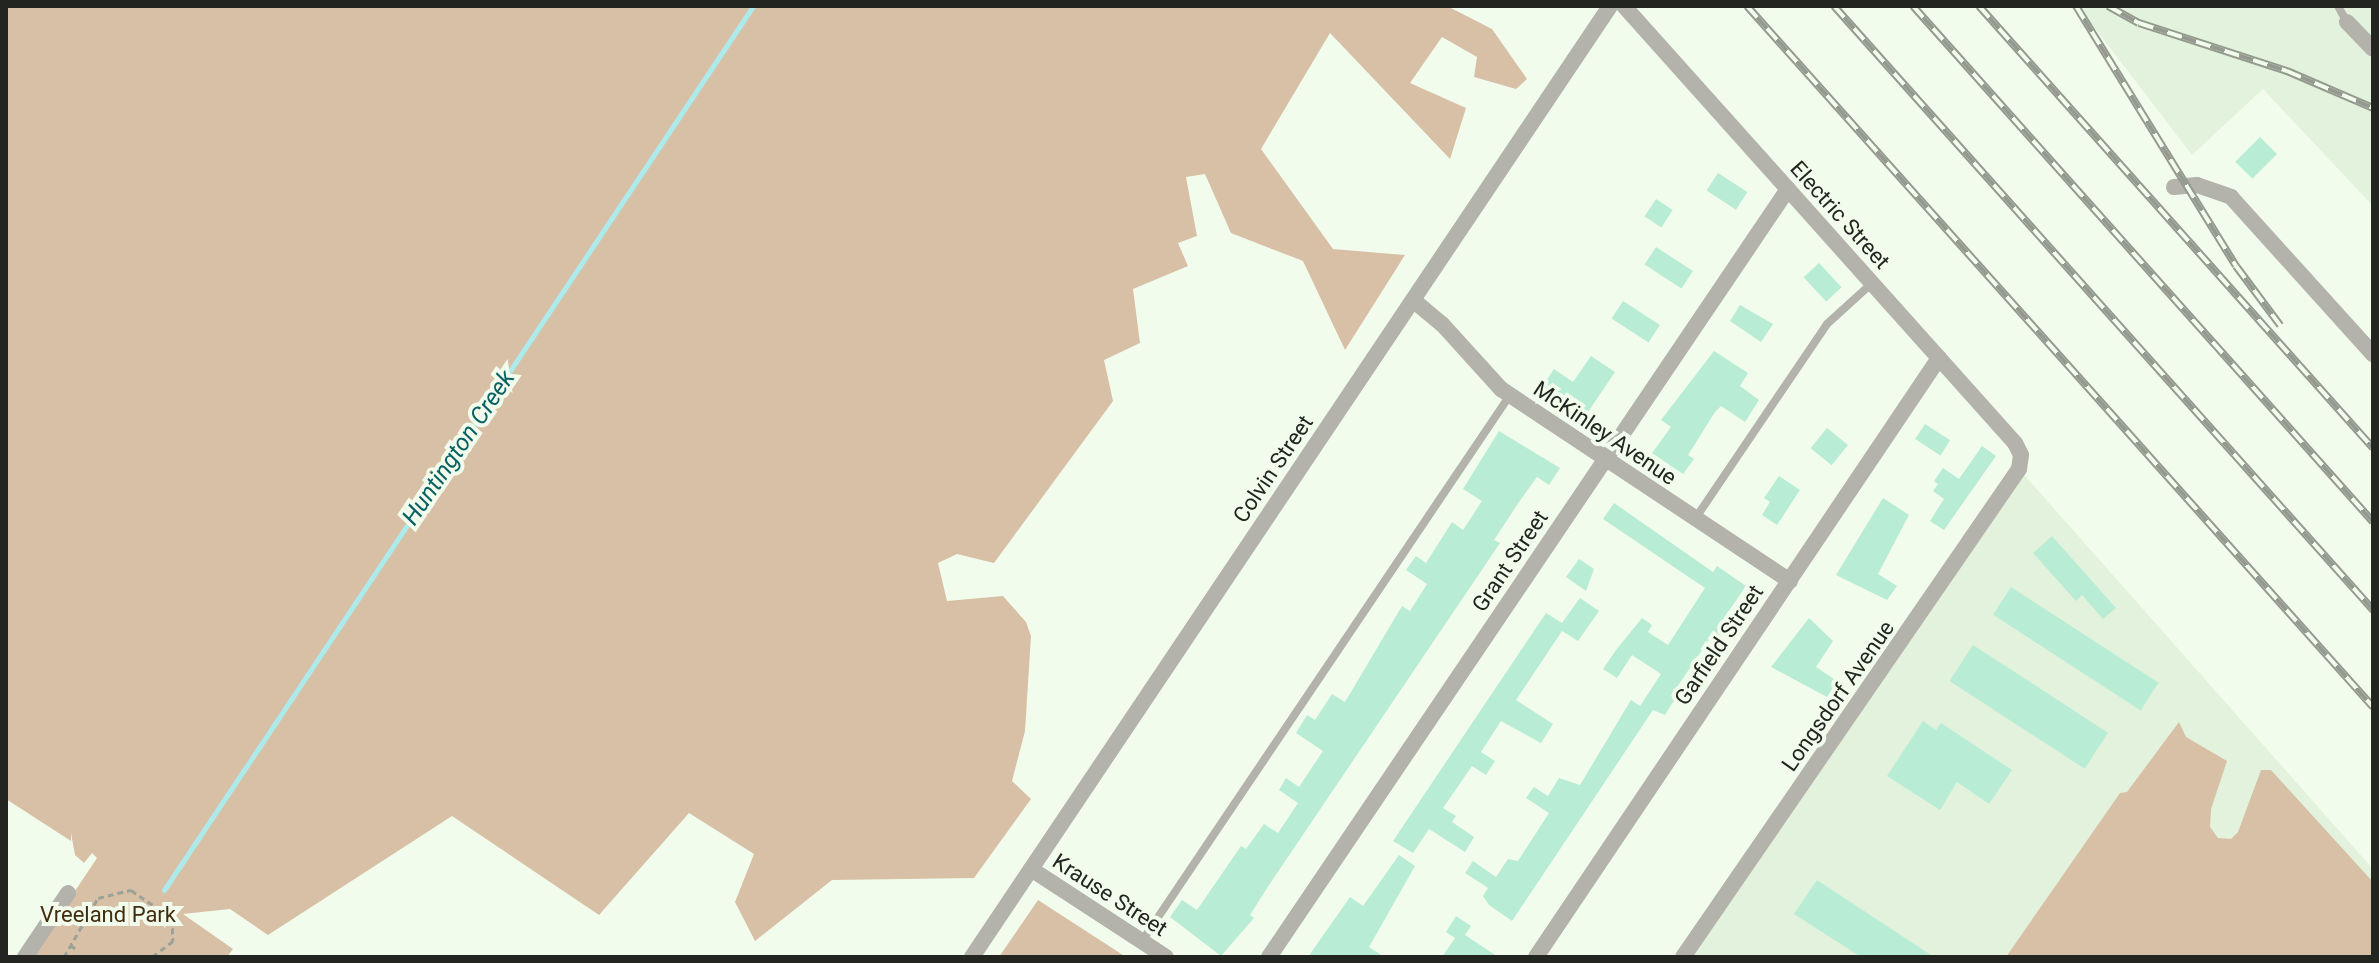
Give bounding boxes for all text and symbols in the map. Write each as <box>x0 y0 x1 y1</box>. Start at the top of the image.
street label: Electric Street <box>1785 156 1895 274</box>
water label: Huntington Creek <box>397 365 521 531</box>
street label: McKinley Avenue <box>1529 375 1681 491</box>
street label: Colvin Street <box>1227 410 1319 528</box>
street label: Grant Street <box>1466 505 1554 617</box>
street label: Garfield Street <box>1669 580 1769 710</box>
street label: Longsdorf Avenue <box>1776 616 1900 776</box>
street label: Krause Street <box>1048 848 1172 942</box>
park label: Vreeland Park <box>40 902 176 928</box>

